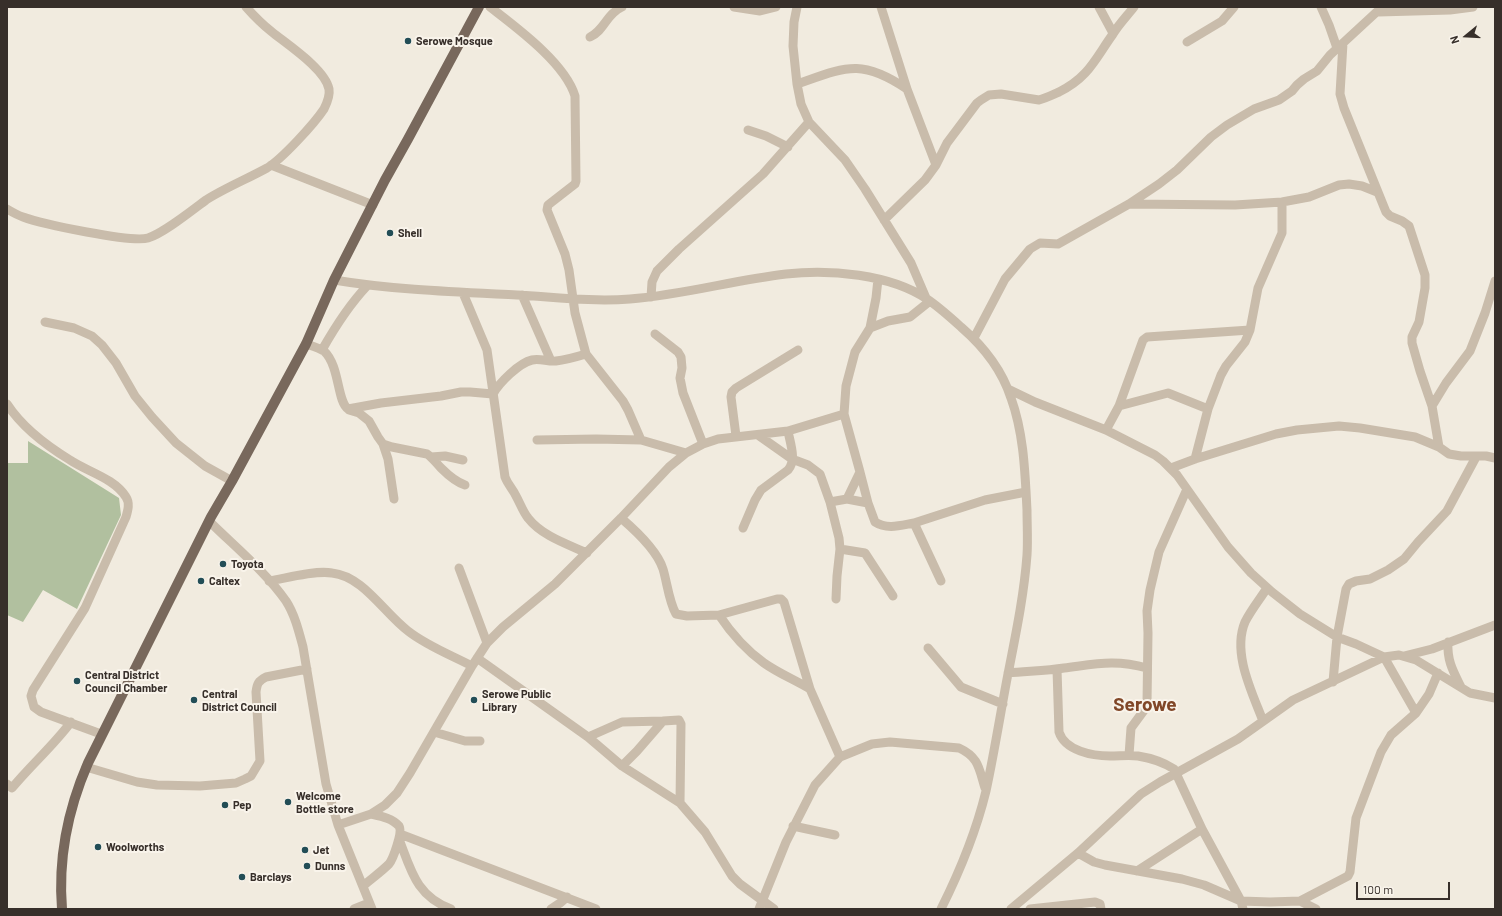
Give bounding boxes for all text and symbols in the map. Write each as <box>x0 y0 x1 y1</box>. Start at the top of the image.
north arrow <box>1446 16 1486 56</box>
place label: Serowe Mosque <box>416 34 493 48</box>
text: N <box>1447 34 1461 45</box>
marker: Serowe Mosque <box>403 36 413 46</box>
place label: Shell <box>398 226 422 240</box>
marker: Shell <box>385 228 395 238</box>
place label: Toyota <box>231 557 263 571</box>
marker: Toyota <box>218 559 228 569</box>
place label: Caltex <box>209 574 240 588</box>
marker: Caltex <box>196 576 206 586</box>
place label: Central District Council Chamber <box>85 668 167 694</box>
marker: Central District Council Chamber <box>72 676 82 686</box>
place label: Central District Council <box>202 687 277 713</box>
place label: Serowe Public Library <box>482 687 551 713</box>
district label: Serowe <box>1113 694 1177 716</box>
marker: Central District Council <box>189 695 199 705</box>
marker: Serowe Public Library <box>469 695 479 705</box>
place label: Welcome Bottle store <box>296 789 354 815</box>
marker: Welcome Bottle store <box>283 797 293 807</box>
place label: Pep <box>233 798 252 812</box>
marker: Pep <box>220 800 230 810</box>
place label: Woolworths <box>106 840 164 854</box>
marker: Woolworths <box>93 842 103 852</box>
place label: Jet <box>313 843 329 857</box>
marker: Jet <box>300 845 310 855</box>
place label: Dunns <box>315 859 345 873</box>
marker: Dunns <box>302 861 312 871</box>
place label: Barclays <box>250 870 292 884</box>
marker: Barclays <box>237 872 247 882</box>
scale bar <box>1358 874 1452 900</box>
text: 100 m <box>1363 882 1393 896</box>

